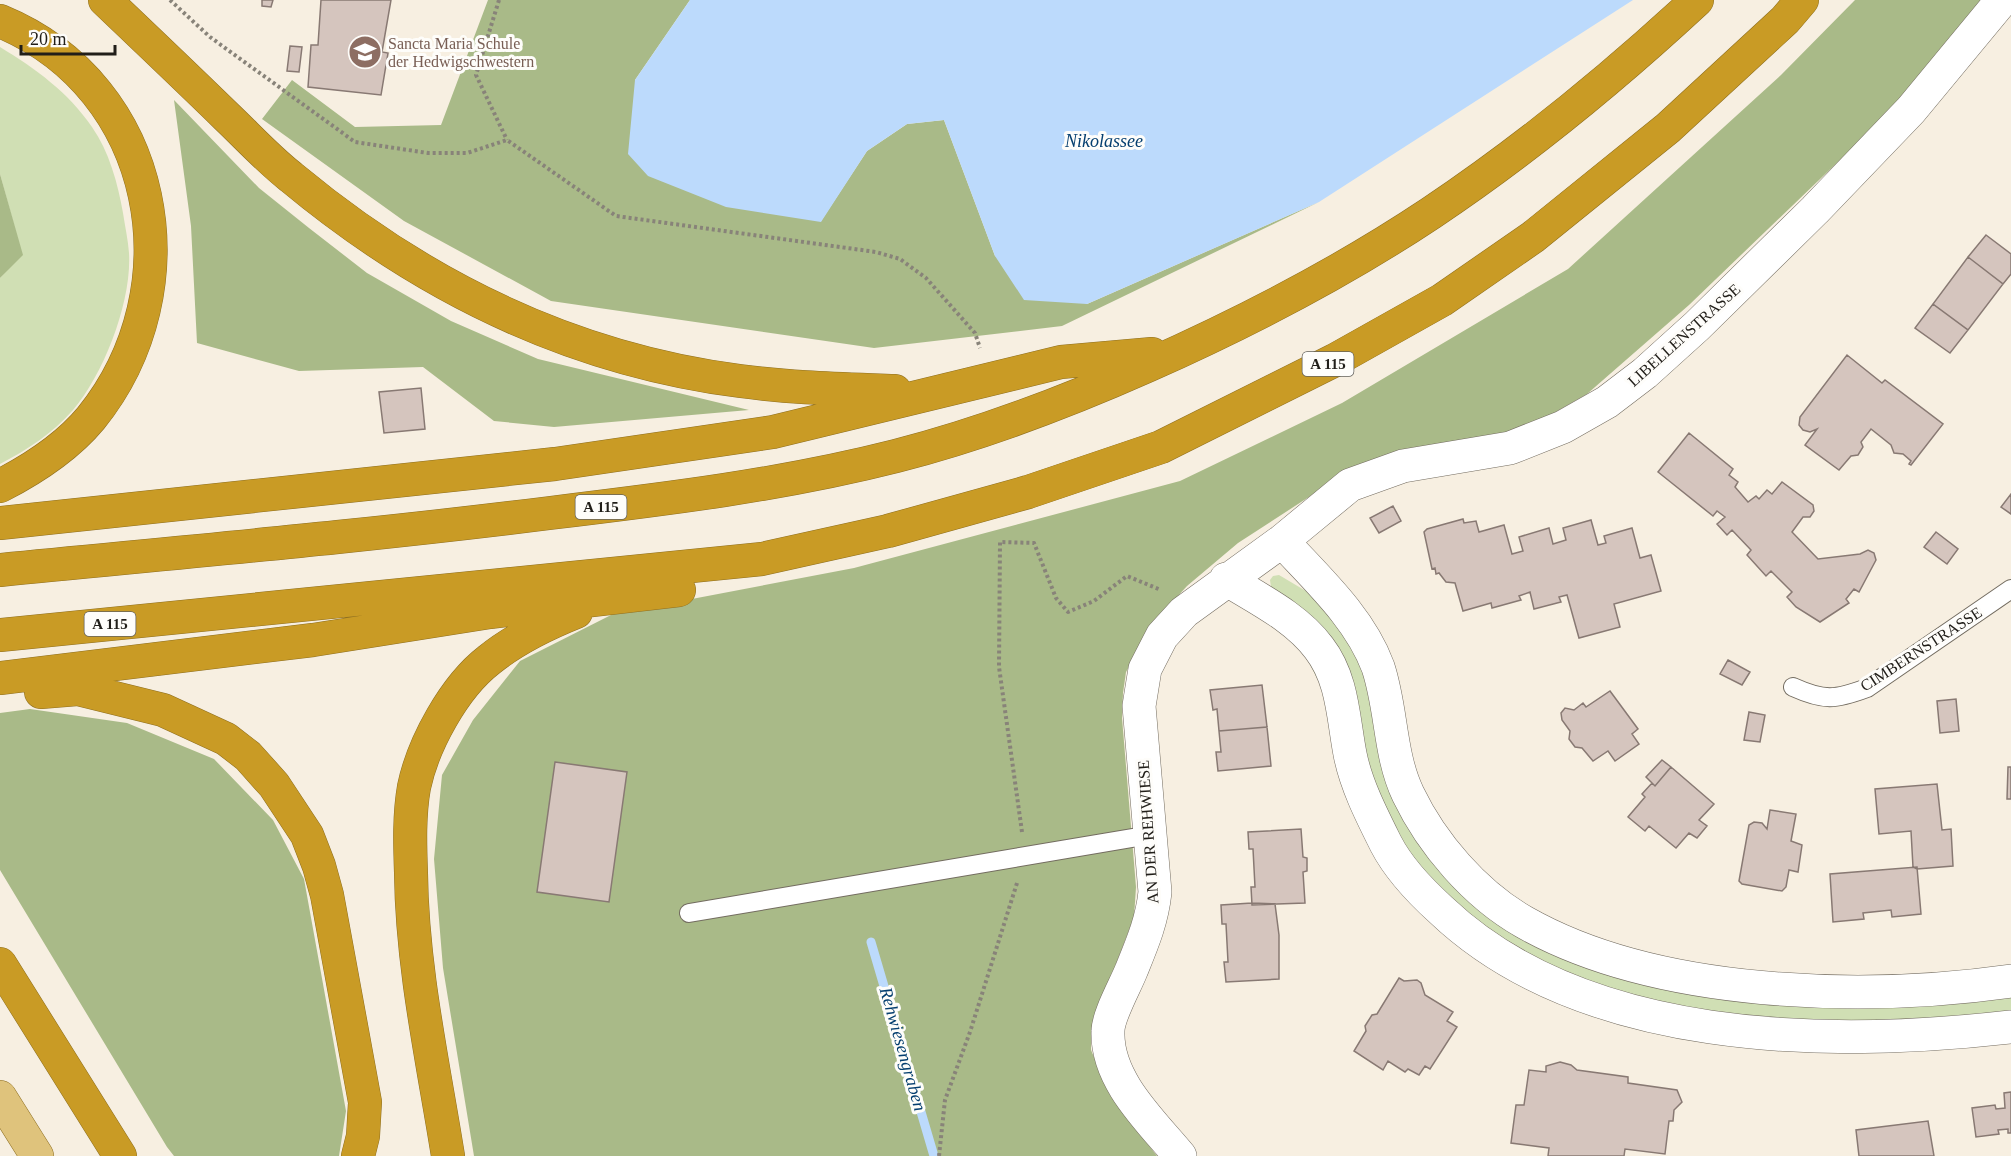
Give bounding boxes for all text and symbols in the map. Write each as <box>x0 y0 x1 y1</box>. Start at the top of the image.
scale bar <box>21 18 116 56</box>
text: 20 m <box>30 29 67 49</box>
school or university icon: Sancta Maria Schule der Hedwigschwestern <box>347 34 383 70</box>
place label: Sancta Maria Schule der Hedwigschwestern <box>388 35 534 71</box>
water label: Nikolassee <box>1064 131 1143 151</box>
street label: LIBELLENSTRASSE <box>1624 280 1744 390</box>
road number: A 115 <box>1302 352 1354 376</box>
road number: A 115 <box>576 495 626 519</box>
street label: CIMBERNSTRASSE <box>1857 603 1985 695</box>
road number: A 115 <box>84 612 136 636</box>
street label: AN DER REHWIESE <box>1134 760 1162 904</box>
water label: Rehwiesengraben <box>875 984 930 1113</box>

